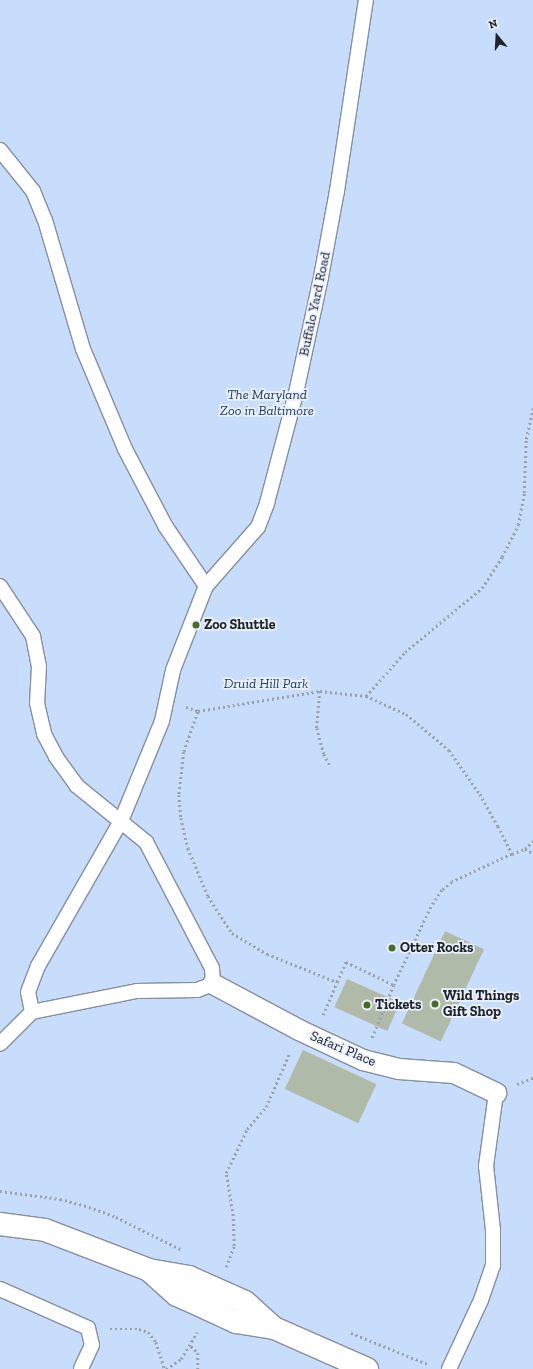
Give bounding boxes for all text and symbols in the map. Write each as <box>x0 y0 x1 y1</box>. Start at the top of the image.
north arrow <box>477 16 517 56</box>
text: N <box>487 17 499 32</box>
street label: Buffalo Yard Road <box>296 250 334 358</box>
park label: The Maryland Zoo in Baltimore <box>220 387 314 420</box>
place label: Zoo Shuttle <box>204 617 275 633</box>
marker: Zoo Shuttle <box>191 620 201 630</box>
park label: Druid Hill Park <box>224 676 308 692</box>
place label: Otter Rocks <box>400 940 474 956</box>
marker: Otter Rocks <box>387 943 397 953</box>
place label: Wild Things Gift Shop <box>443 988 519 1020</box>
place label: Tickets <box>375 997 421 1013</box>
marker: Wild Things Gift Shop <box>430 999 440 1009</box>
marker: Tickets <box>362 1000 372 1010</box>
street label: Safari Place <box>308 1028 378 1070</box>

